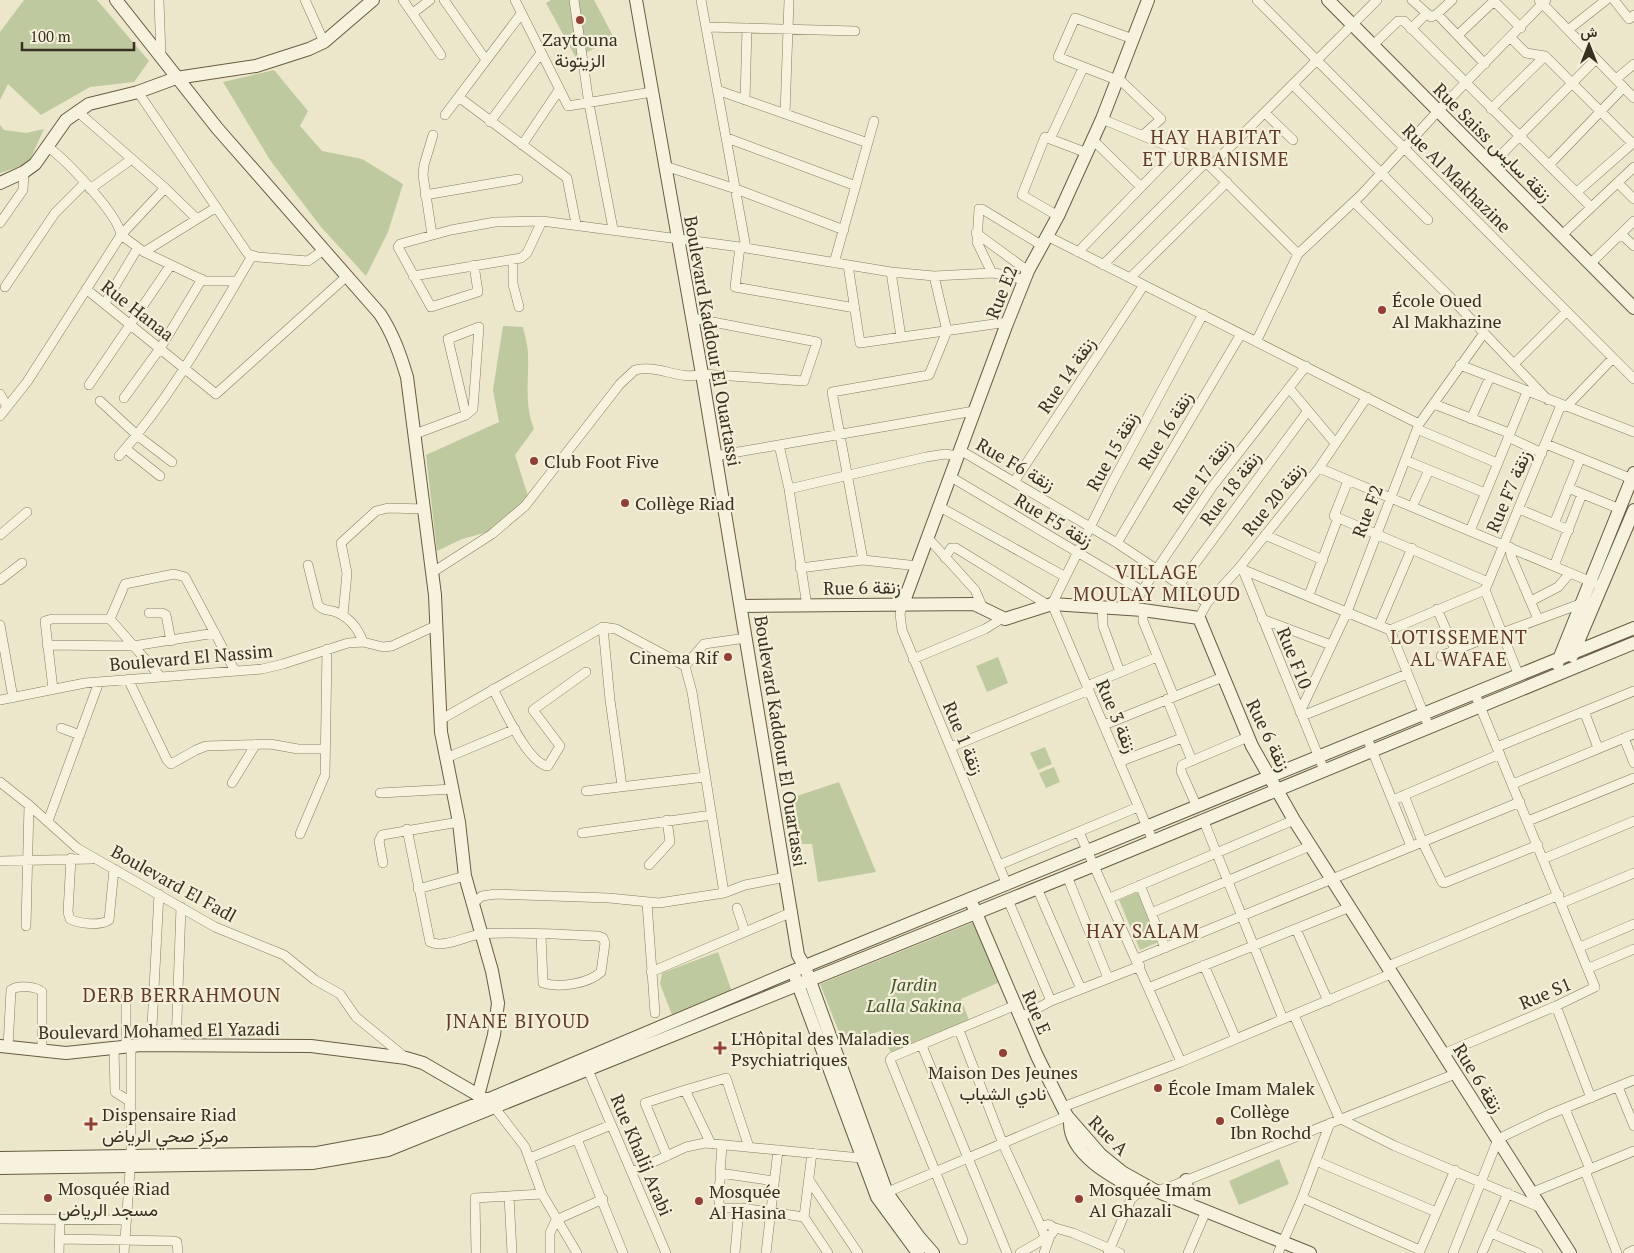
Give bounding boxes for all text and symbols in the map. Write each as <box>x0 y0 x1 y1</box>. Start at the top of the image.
marker: Zaytouna الزيتونة <box>574 14 586 26</box>
scale bar <box>22 20 135 52</box>
north arrow <box>1564 20 1614 70</box>
text: ش <box>1581 22 1598 41</box>
text: 100 m <box>30 26 71 46</box>
place label: Zaytouna الزيتونة <box>542 27 618 72</box>
street label: Rue Saiss زنقة سايس <box>1428 77 1558 207</box>
street label: Rue Al Makhazine <box>1397 118 1517 238</box>
district label: HAY HABITAT ET URBANISME <box>1142 124 1290 171</box>
street label: Boulevard Kaddour El Ouartassi <box>679 214 747 468</box>
street label: Rue E2 <box>980 262 1022 322</box>
street label: Rue Hanaa <box>97 274 179 346</box>
place label: École Oued Al Makhazine <box>1392 288 1502 333</box>
marker: École Oued Al Makhazine <box>1376 304 1388 316</box>
street label: Rue 14 زنقة <box>1032 332 1100 418</box>
street label: Rue 16 زنقة <box>1132 386 1198 474</box>
street label: Rue 15 زنقة <box>1080 407 1144 495</box>
street label: Rue F6 زنقة <box>972 432 1060 496</box>
street label: Rue 17 زنقة <box>1167 434 1237 518</box>
street label: Rue 18 زنقة <box>1194 446 1266 530</box>
street label: Rue F7 زنقة <box>1480 446 1536 536</box>
place label: Club Foot Five <box>544 449 659 473</box>
marker: Club Foot Five <box>528 455 540 467</box>
street label: Rue 20 زنقة <box>1236 458 1310 540</box>
street label: Rue F2 <box>1346 481 1388 541</box>
street label: Rue F5 زنقة <box>1010 487 1098 553</box>
place label: Collège Riad <box>635 491 735 515</box>
marker: Collège Riad <box>619 497 631 509</box>
district label: VILLAGE MOULAY MILOUD <box>1073 559 1241 606</box>
street label: Rue 6 زنقة <box>823 574 901 600</box>
street label: Boulevard Kaddour El Ouartassi <box>749 614 813 868</box>
street label: Rue F10 <box>1272 624 1318 692</box>
district label: LOTISSEMENT AL WAFAE <box>1390 624 1528 671</box>
street label: Boulevard El Nassim <box>108 638 274 676</box>
place label: Cinema Rif <box>629 645 720 669</box>
marker: Cinema Rif <box>722 651 734 663</box>
street label: Rue 3 زنقة <box>1091 676 1143 756</box>
street label: Rue 6 زنقة <box>1241 695 1297 775</box>
street label: Rue 1 زنقة <box>938 698 990 778</box>
street label: Boulevard El Fadl <box>107 839 241 927</box>
district label: HAY SALAM <box>1086 918 1200 943</box>
street label: Rue S1 <box>1515 971 1575 1015</box>
park label: Jardin Lalla Sakina <box>865 972 962 1017</box>
district label: DERB BERRAHMOUN <box>83 982 281 1007</box>
street label: Rue E <box>1017 986 1057 1038</box>
district label: JNANE BIYOUD <box>445 1008 591 1033</box>
street label: Boulevard Mohamed El Yazadi <box>38 1016 280 1044</box>
place label: L'Hôpital des Maladies Psychiatriques <box>731 1026 910 1071</box>
street label: Rue 6 زنقة <box>1448 1039 1510 1117</box>
marker: L'Hôpital des Maladies Psychiatriques <box>713 1041 727 1055</box>
marker: Maison Des Jeunes نادي الشباب <box>997 1047 1009 1059</box>
place label: Maison Des Jeunes نادي الشباب <box>928 1060 1078 1109</box>
place label: École Imam Malek <box>1168 1076 1315 1100</box>
marker: École Imam Malek <box>1152 1082 1164 1094</box>
street label: Rue Khalij Arabi <box>606 1090 678 1220</box>
place label: Collège Ibn Rochd <box>1230 1099 1311 1144</box>
place label: Dispensaire Riad مركز صحي الرياض <box>102 1102 237 1151</box>
street label: Rue A <box>1084 1110 1135 1161</box>
marker: Collège Ibn Rochd <box>1214 1115 1226 1127</box>
marker: Dispensaire Riad مركز صحي الرياض <box>84 1117 98 1131</box>
place label: Mosquée Riad مسجد الرياض <box>58 1176 170 1221</box>
place label: Mosquée Imam Al Ghazali <box>1089 1177 1212 1222</box>
place label: Mosquée Al Hasina <box>709 1179 786 1224</box>
marker: Mosquée Riad مسجد الرياض <box>42 1192 54 1204</box>
marker: Mosquée Imam Al Ghazali <box>1073 1193 1085 1205</box>
marker: Mosquée Al Hasina <box>693 1195 705 1207</box>

